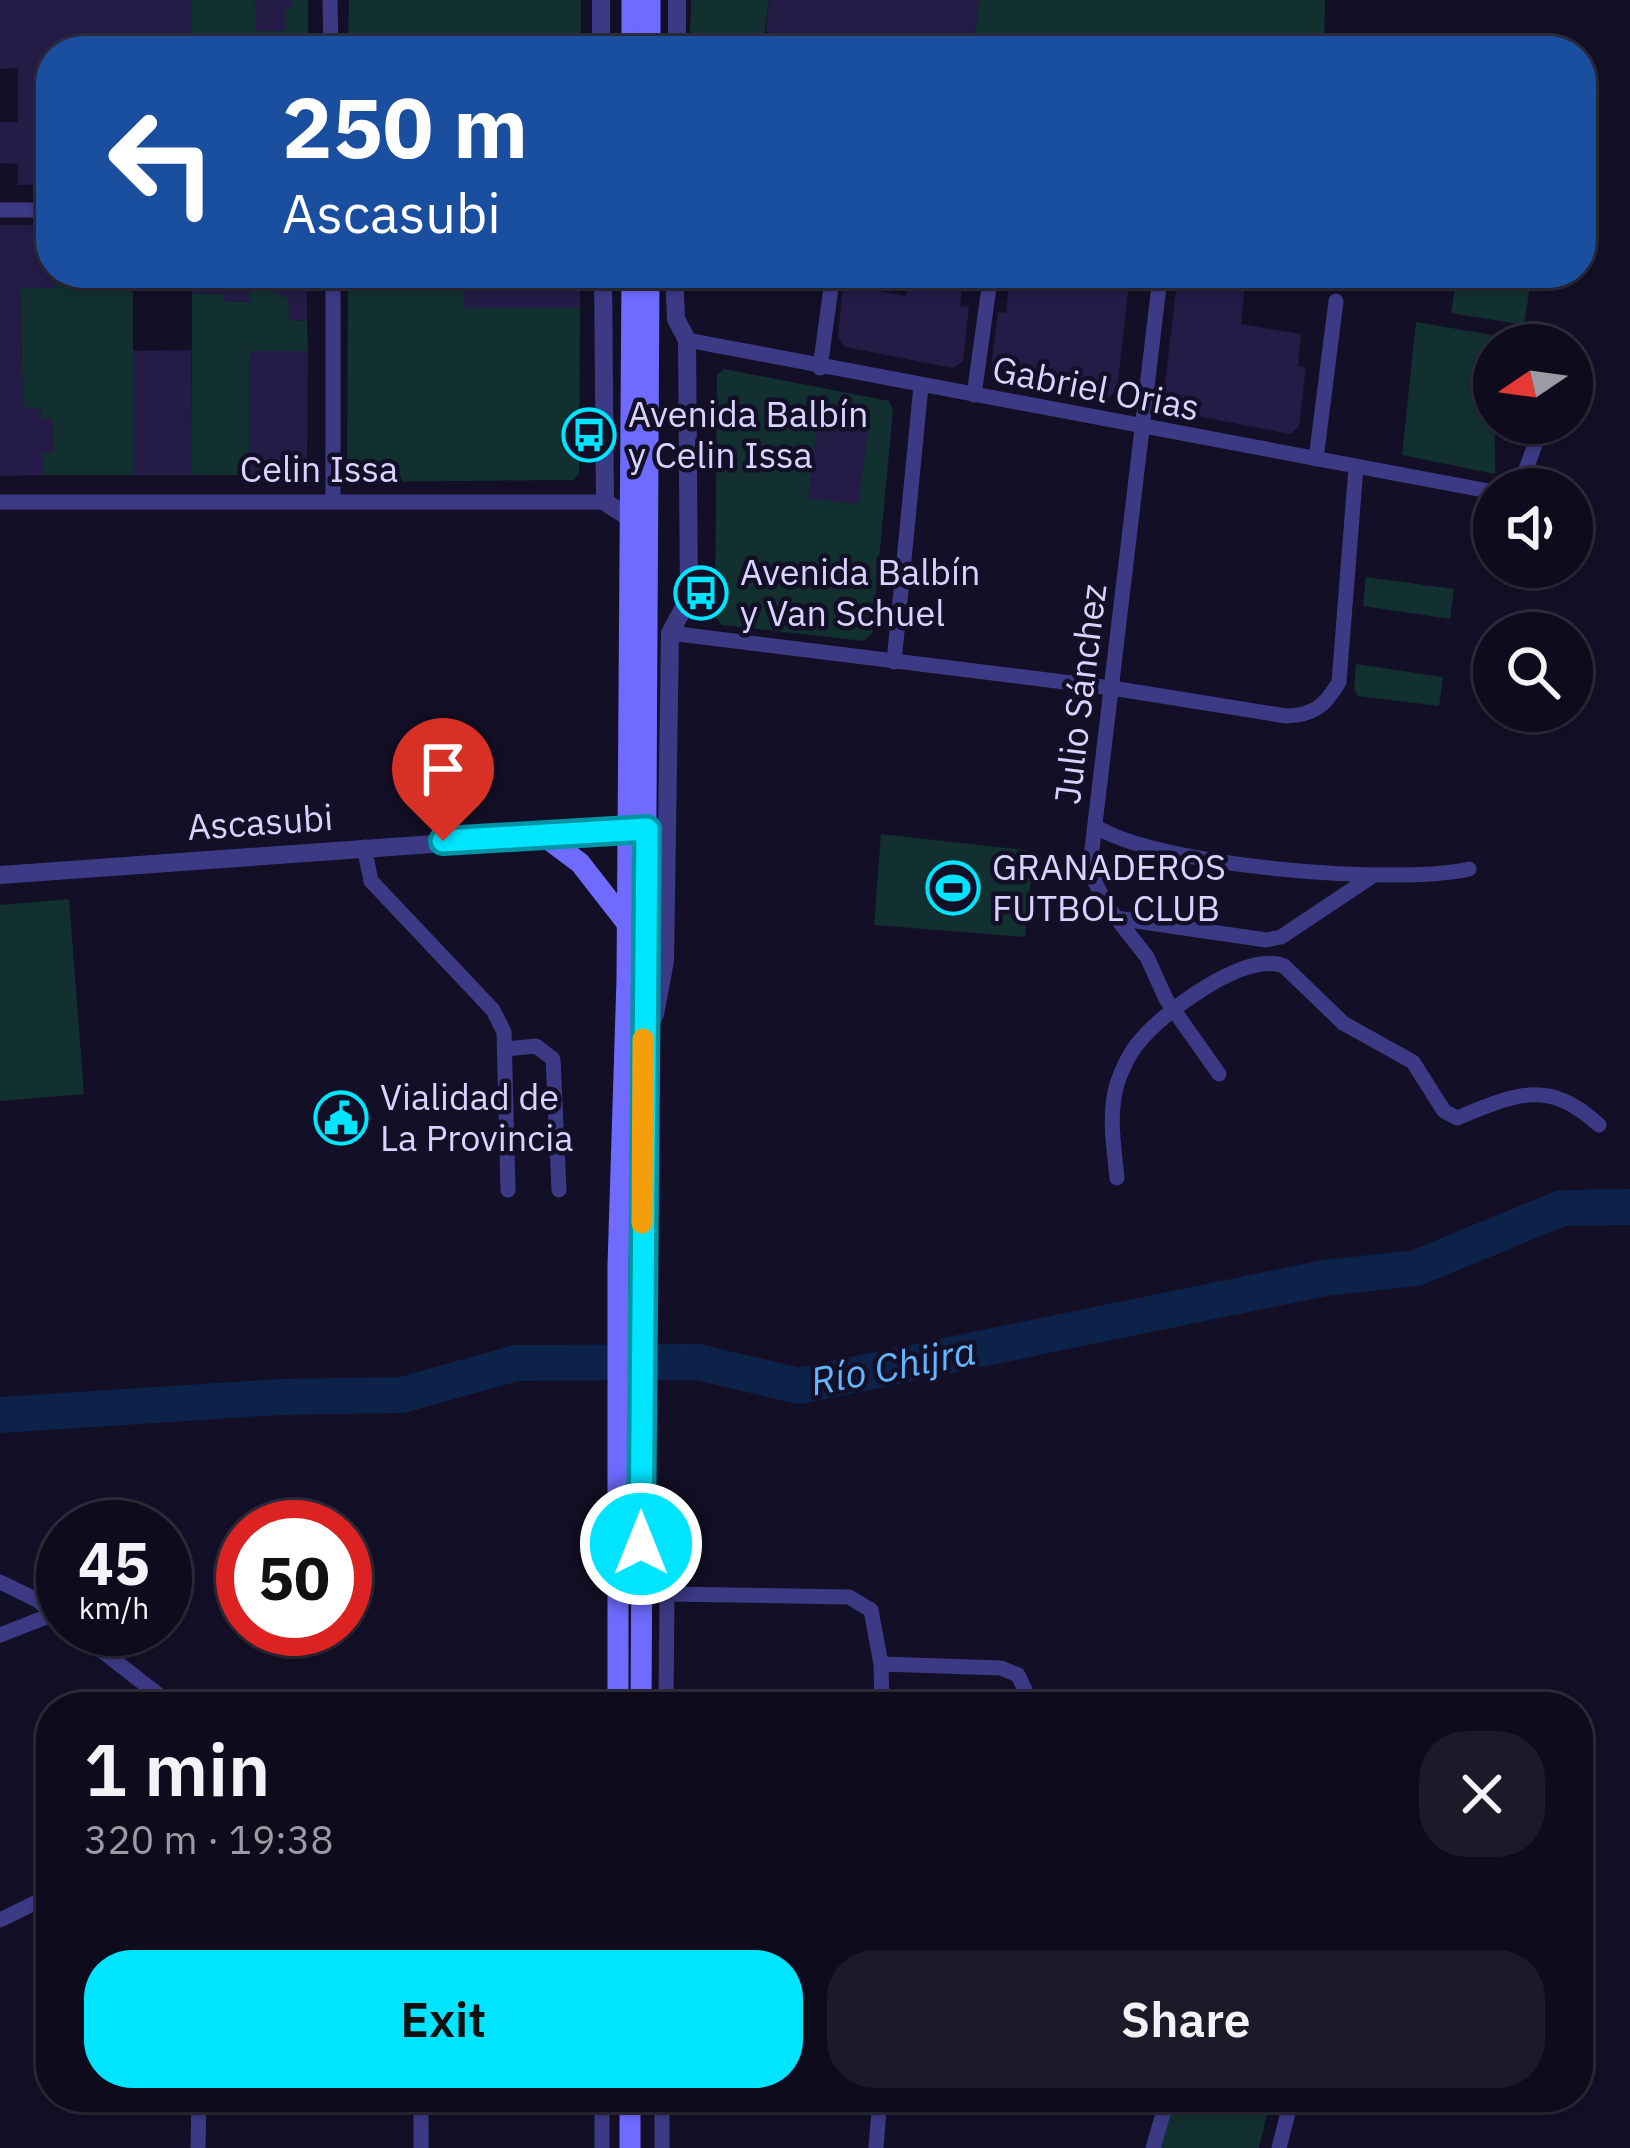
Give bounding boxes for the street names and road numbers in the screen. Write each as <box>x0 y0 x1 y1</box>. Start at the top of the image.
street label: Gabriel Orias <box>989 344 1204 431</box>
street label: Celin Issa <box>240 445 398 492</box>
street label: Julio Sánchez <box>1043 581 1116 807</box>
street label: Ascasubi <box>186 793 334 850</box>

